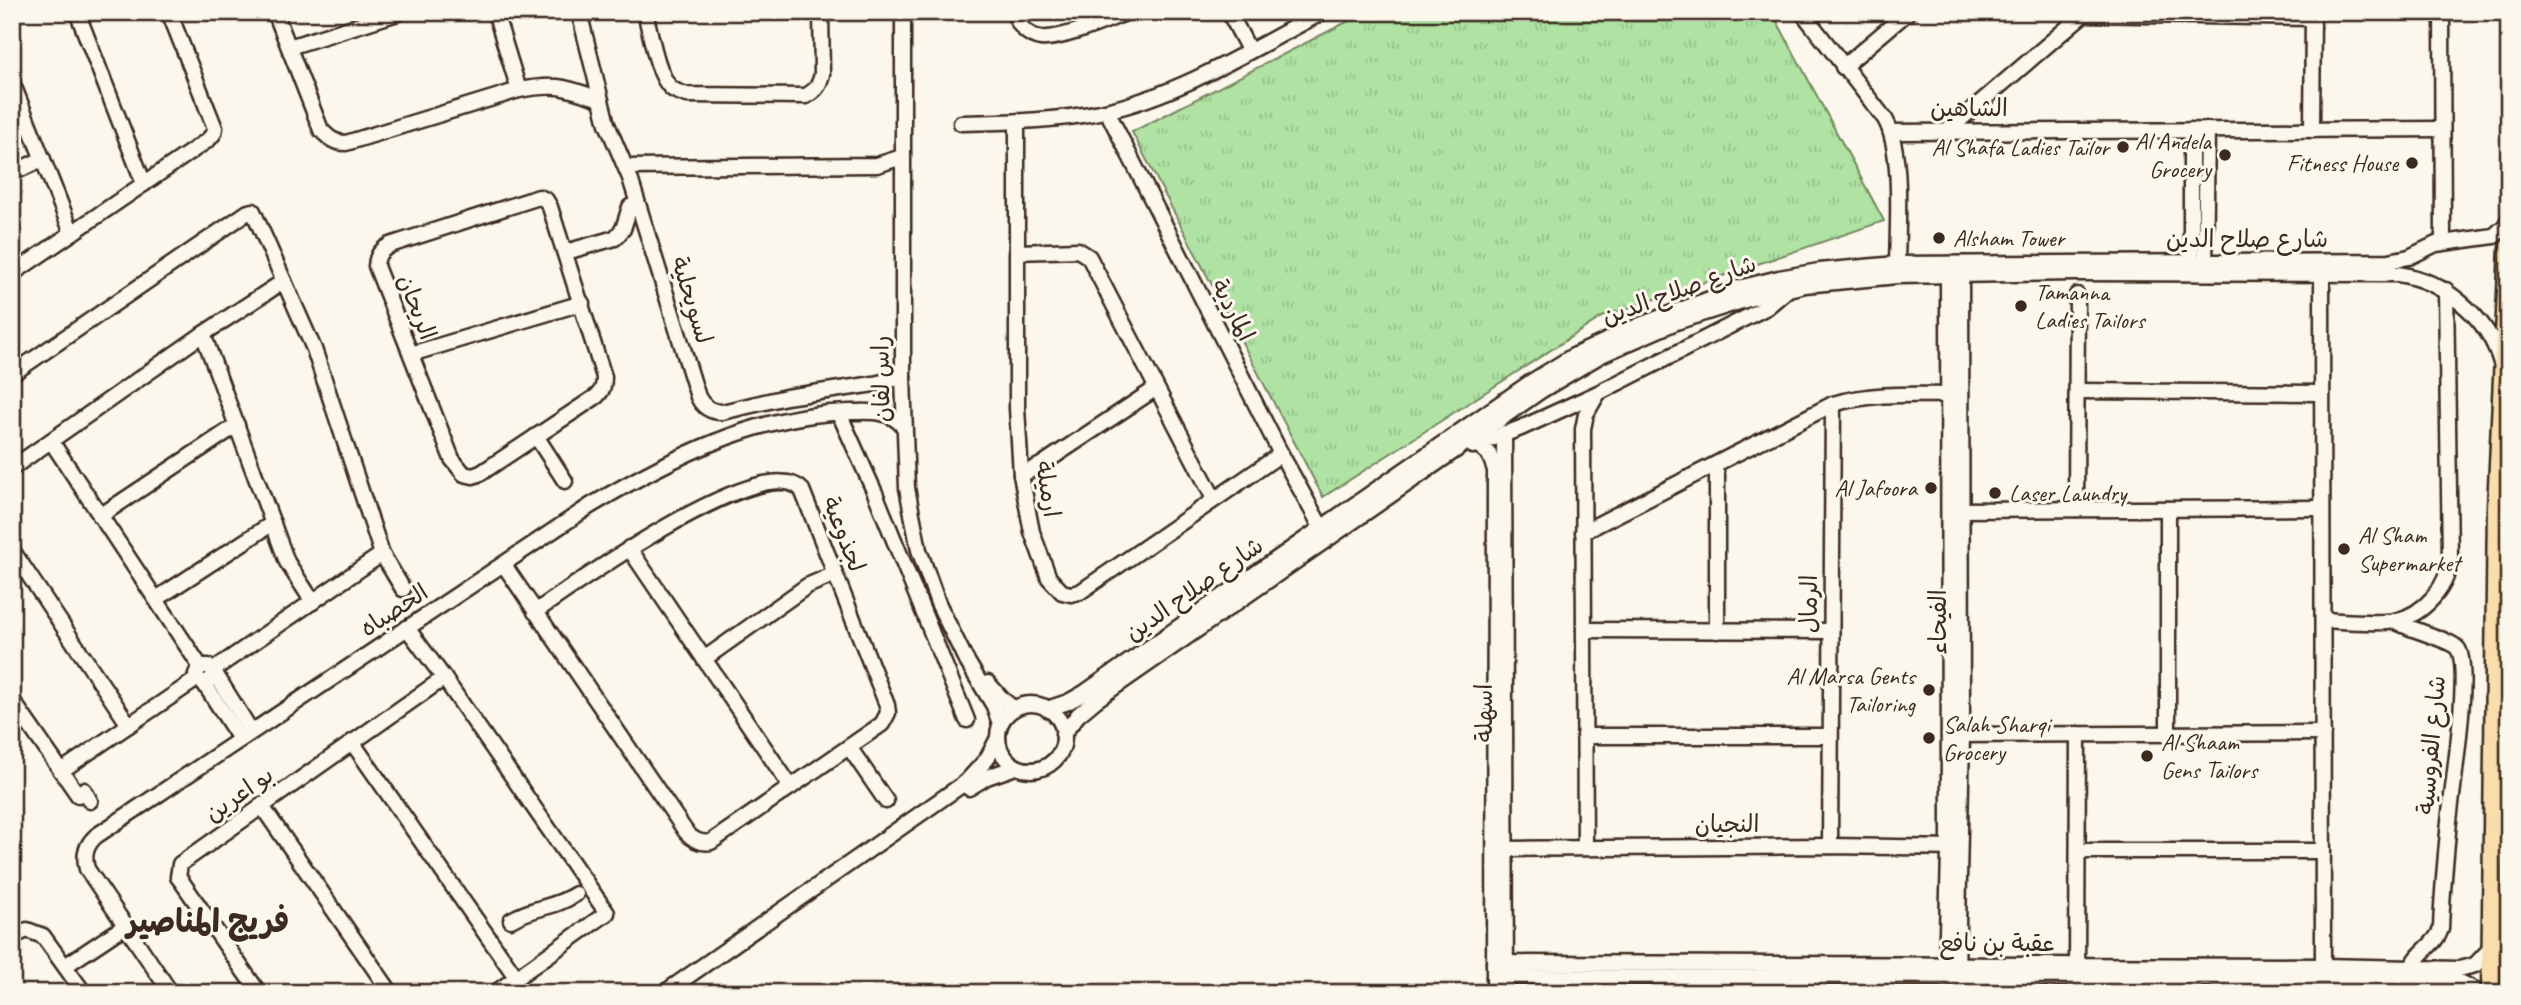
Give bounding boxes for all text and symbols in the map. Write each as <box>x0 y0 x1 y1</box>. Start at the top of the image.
street label: الشاهين <box>1930 93 2008 123</box>
place label: Al Andela Grocery <box>2135 126 2213 184</box>
place label: Al Shafa Ladies Tailor <box>1932 132 2111 162</box>
marker: Al Shafa Ladies Tailor <box>2115 139 2131 155</box>
marker: Al Andela Grocery <box>2217 147 2233 163</box>
place label: Fitness House <box>2287 148 2400 178</box>
marker: Fitness House <box>2404 155 2420 171</box>
place label: Alsham Tower <box>1953 223 2067 253</box>
street label: شارع صلاح الدين <box>2166 224 2328 256</box>
marker: Alsham Tower <box>1931 230 1947 246</box>
street label: شارع صلاح الدين <box>1598 248 1761 334</box>
street label: لسويحلية <box>665 253 719 347</box>
street label: الريحان <box>391 270 443 344</box>
street label: الماردية <box>1205 274 1261 346</box>
place label: Tamanna Ladies Tailors <box>2035 277 2146 335</box>
marker: Tamanna Ladies Tailors <box>2013 298 2029 314</box>
street label: راس لفان <box>865 335 897 423</box>
street label: ارميلة <box>1029 459 1067 519</box>
place label: Al Jafoora <box>1834 473 1919 503</box>
place label: Laser Laundry <box>2009 478 2128 508</box>
marker: Al Jafoora <box>1923 480 1939 496</box>
marker: Laser Laundry <box>1987 485 2003 501</box>
street label: لجذوعية <box>816 492 872 576</box>
place label: Al Sham Supermarket <box>2358 520 2463 578</box>
street label: شارع صلاح الدين <box>1119 530 1270 649</box>
marker: Al Sham Supermarket <box>2336 541 2352 557</box>
street label: الرمال <box>1794 575 1824 633</box>
street label: الحصباه <box>354 577 434 643</box>
street label: الفيحاء <box>1923 589 1953 655</box>
place label: Al Marsa Gents Tailoring <box>1786 661 1917 719</box>
street label: شارع الفروسية <box>2410 674 2454 816</box>
marker: Al Marsa Gents Tailoring <box>1921 682 1937 698</box>
street label: اسهلة <box>1469 684 1499 742</box>
place label: Salah Sharqi Grocery <box>1943 709 2052 767</box>
place label: Al Shaam Gens Tailors <box>2161 727 2259 785</box>
marker: Salah Sharqi Grocery <box>1921 730 1937 746</box>
marker: Al Shaam Gens Tailors <box>2139 748 2155 764</box>
street label: بو اعرين <box>199 760 279 828</box>
street label: النجيان <box>1695 809 1759 839</box>
district label: فريج المناصير <box>124 901 289 942</box>
street label: عقبة بن نافع <box>1939 928 2055 960</box>

